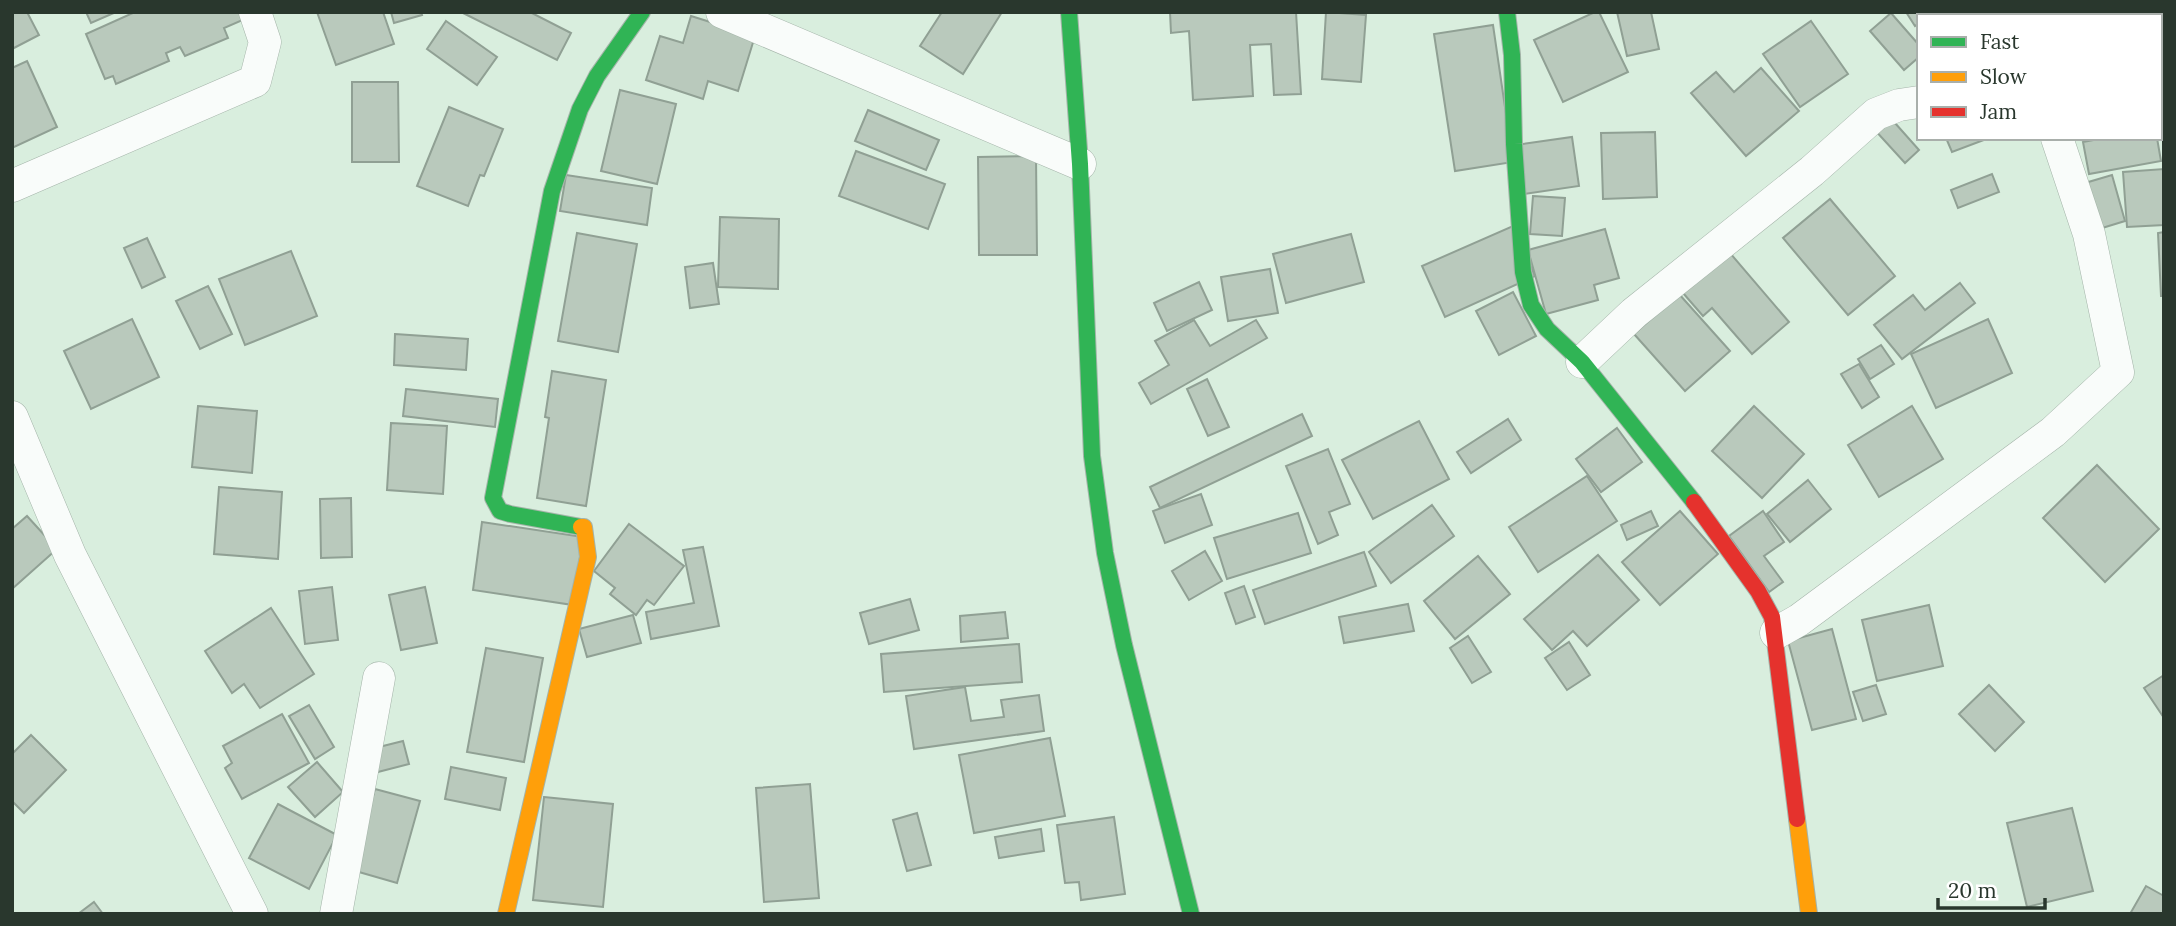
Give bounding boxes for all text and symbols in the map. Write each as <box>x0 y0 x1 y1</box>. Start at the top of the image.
legend <box>1917 14 2162 140</box>
text: Fast <box>1980 28 2020 55</box>
text: Slow <box>1980 63 2027 90</box>
text: Jam <box>1979 98 2017 125</box>
scale bar <box>1938 866 2045 910</box>
text: 20 m <box>1948 877 1997 904</box>

